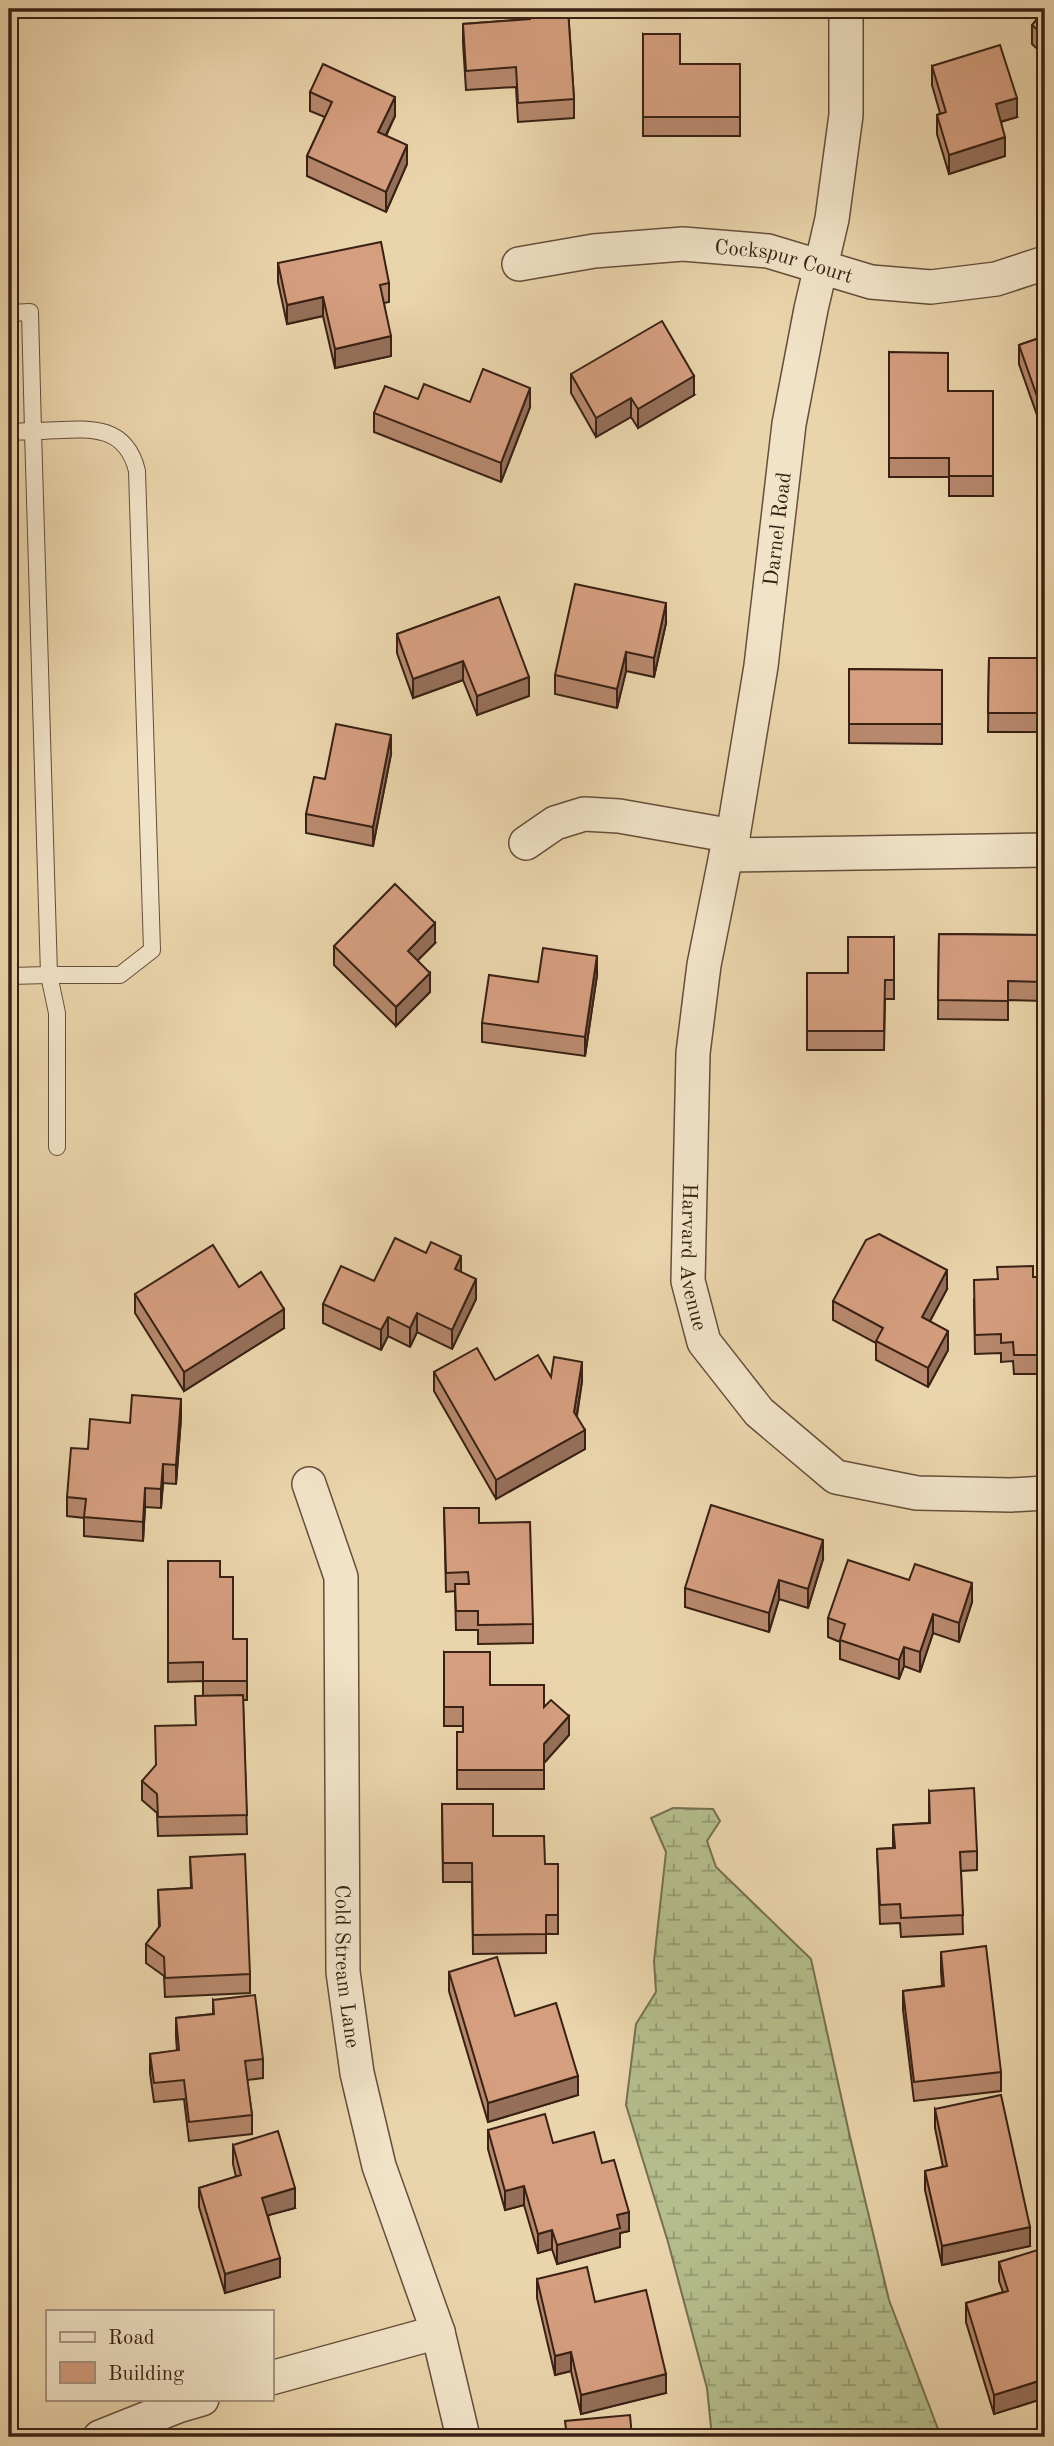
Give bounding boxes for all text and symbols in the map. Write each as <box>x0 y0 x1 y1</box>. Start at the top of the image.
street label: Cockspur Court <box>713 238 855 288</box>
street label: Darnel Road <box>761 471 796 587</box>
street label: Harvard Avenue <box>676 1183 710 1333</box>
street label: Cold Stream Lane <box>331 1885 362 2050</box>
legend <box>46 2310 273 2400</box>
text: Road <box>108 2328 155 2349</box>
text: Building <box>108 2364 185 2385</box>

